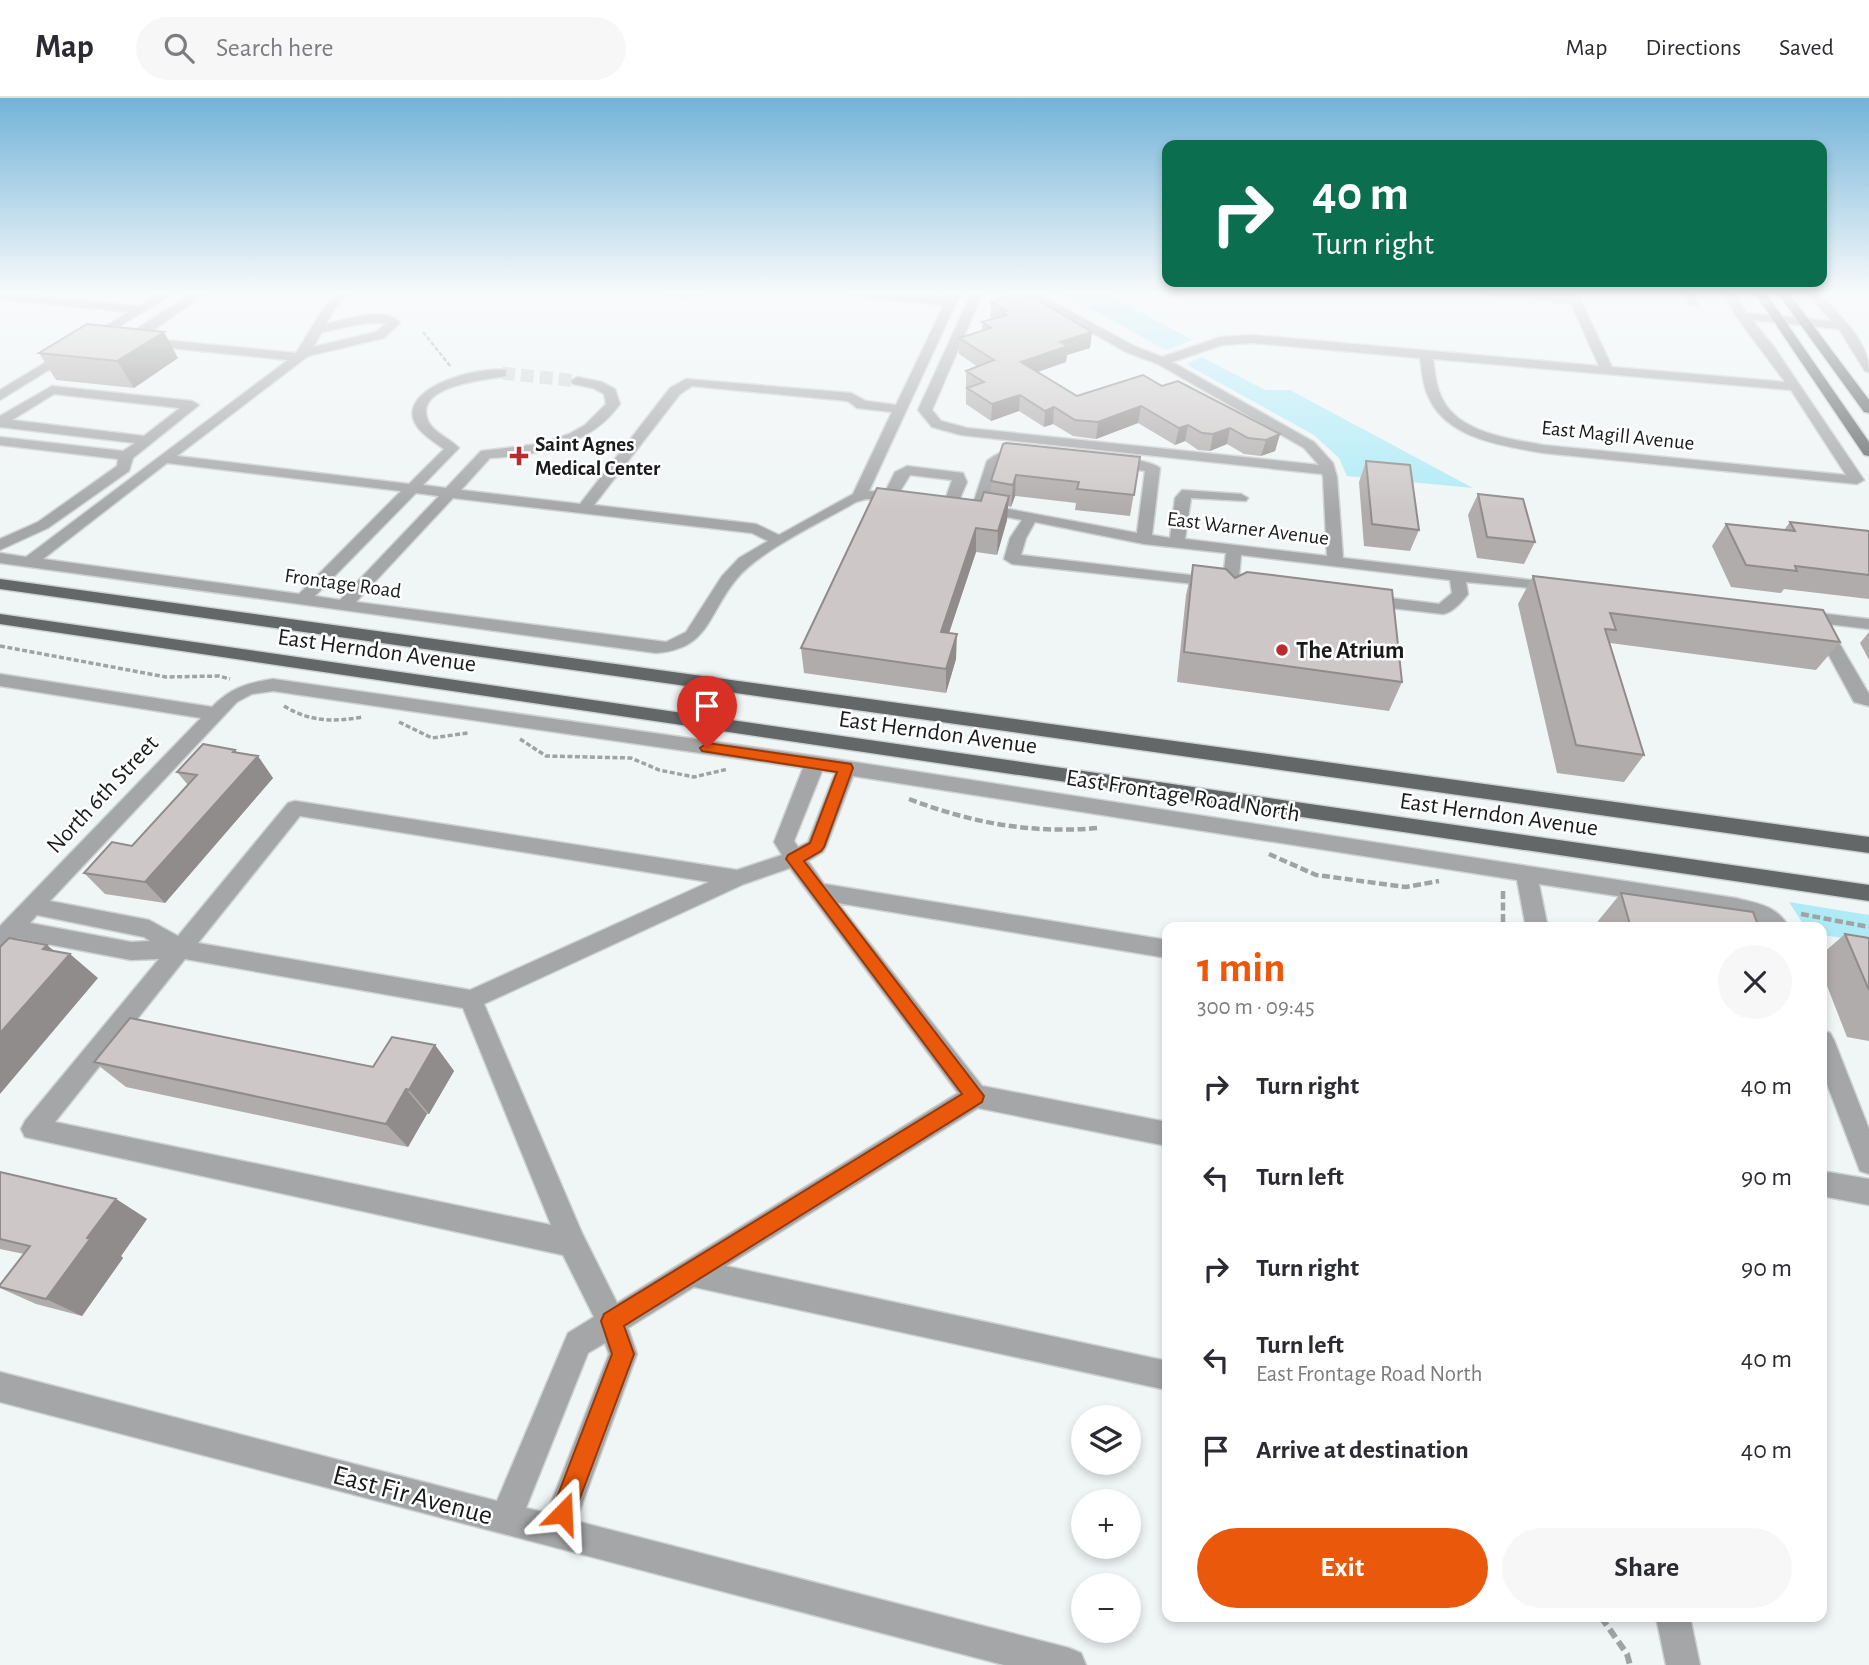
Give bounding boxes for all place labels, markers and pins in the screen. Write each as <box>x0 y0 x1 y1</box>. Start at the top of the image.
place label: Saint Agnes Medical Center <box>535 434 661 479</box>
marker: Saint Agnes Medical Center <box>509 446 529 466</box>
place label: The Atrium <box>1296 639 1404 663</box>
marker: The Atrium <box>1274 642 1290 658</box>
pin <box>677 676 737 748</box>

